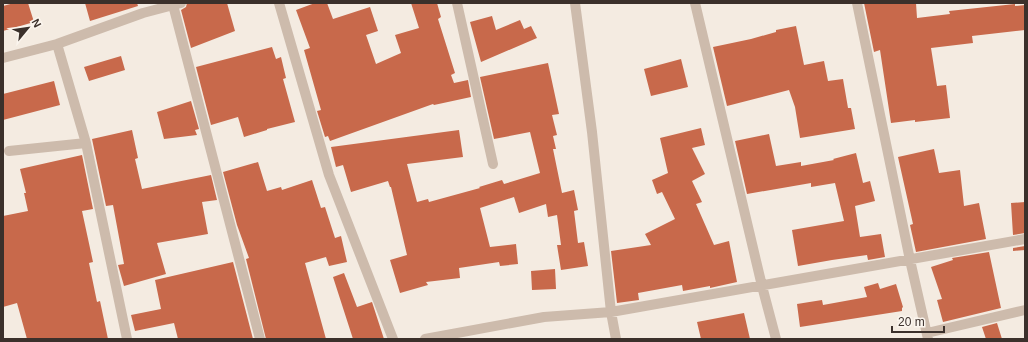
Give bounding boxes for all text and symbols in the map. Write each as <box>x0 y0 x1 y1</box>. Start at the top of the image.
north arrow <box>8 8 48 48</box>
text: N <box>30 17 44 30</box>
scale bar <box>892 308 944 334</box>
text: 20 m <box>898 315 925 329</box>

